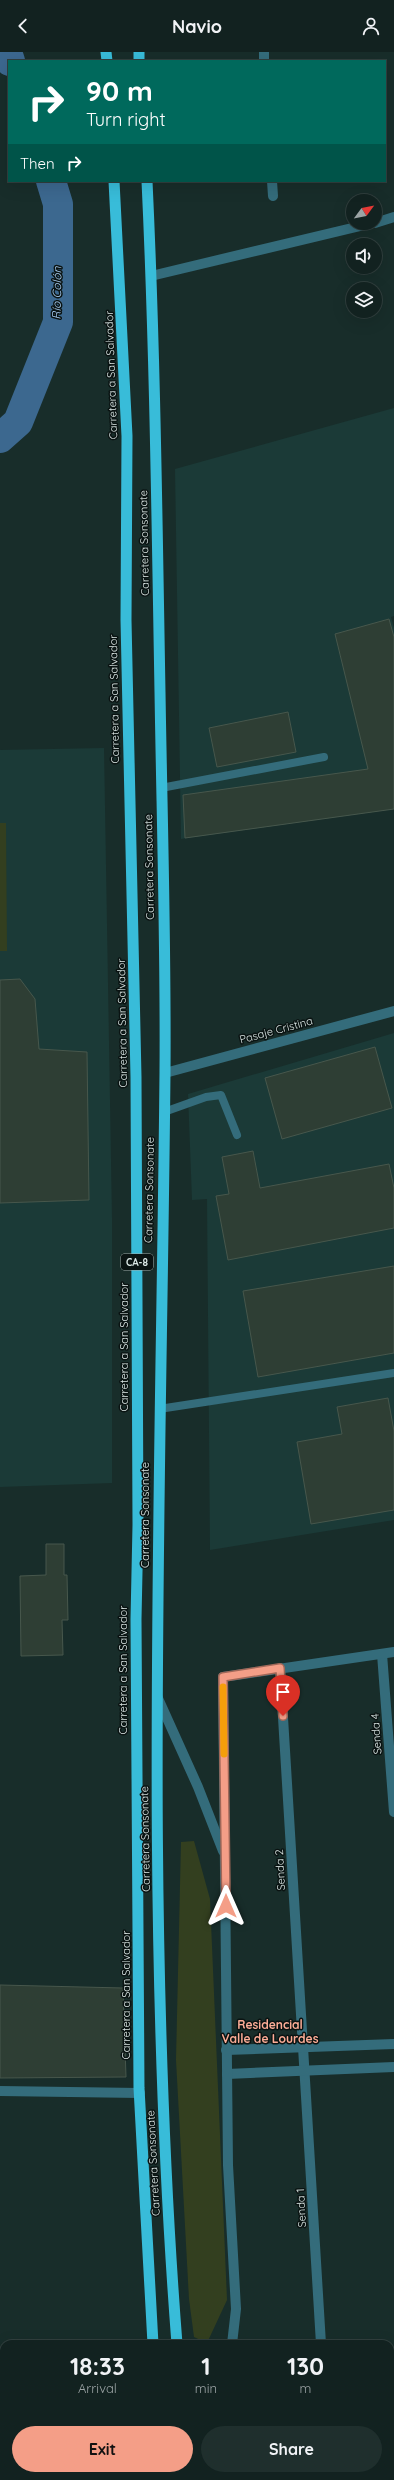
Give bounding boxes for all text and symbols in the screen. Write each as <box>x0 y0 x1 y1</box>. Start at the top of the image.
icon: back <box>12 15 34 37</box>
text: Navio <box>172 15 222 38</box>
icon: person <box>360 15 382 37</box>
text: 90 m <box>86 73 153 108</box>
icon: right <box>20 76 72 128</box>
text: Turn right <box>86 108 166 131</box>
icon: right <box>63 152 85 174</box>
text: Then <box>20 154 55 173</box>
north arrow <box>346 194 382 230</box>
map controls <box>346 194 382 318</box>
button: sound <box>346 238 382 274</box>
water label: Río Colón <box>49 265 64 320</box>
button: layers <box>346 282 382 318</box>
street label: Carretera a San Salvador <box>102 310 120 440</box>
street label: Carretera Sonsonate <box>136 490 152 596</box>
street label: Carretera a San Salvador <box>106 634 122 764</box>
street label: Carretera Sonsonate <box>141 814 157 920</box>
street label: Carretera a San Salvador <box>114 958 130 1088</box>
street label: Pasaje Cristina <box>238 1013 314 1047</box>
street label: Carretera Sonsonate <box>141 1137 157 1243</box>
road number: CA-8 <box>121 1254 153 1270</box>
street label: Carretera a San Salvador <box>117 1282 131 1411</box>
street label: Carretera Sonsonate <box>138 1462 152 1568</box>
street label: Carretera a San Salvador <box>116 1605 130 1734</box>
pin <box>266 1675 300 1716</box>
icon: arrive <box>272 1681 294 1703</box>
street label: Senda 4 <box>368 1713 384 1755</box>
street label: Carretera Sonsonate <box>137 1786 153 1892</box>
street label: Senda 2 <box>272 1849 288 1891</box>
position arrow <box>205 1885 247 1927</box>
street label: Carretera a San Salvador <box>119 1930 133 2059</box>
district label: Residencial Valle de Lourdes <box>222 2017 319 2046</box>
street label: Carretera Sonsonate <box>143 2110 163 2216</box>
street label: Senda 1 <box>293 2188 309 2228</box>
text: 18:33 <box>70 2351 125 2381</box>
text: 1 <box>201 2351 211 2381</box>
text: 130 <box>287 2351 324 2381</box>
text: Arrival <box>78 2380 117 2396</box>
text: min <box>195 2380 217 2396</box>
text: m <box>300 2380 311 2396</box>
button: Exit <box>12 2426 193 2472</box>
button: Share <box>201 2426 382 2472</box>

